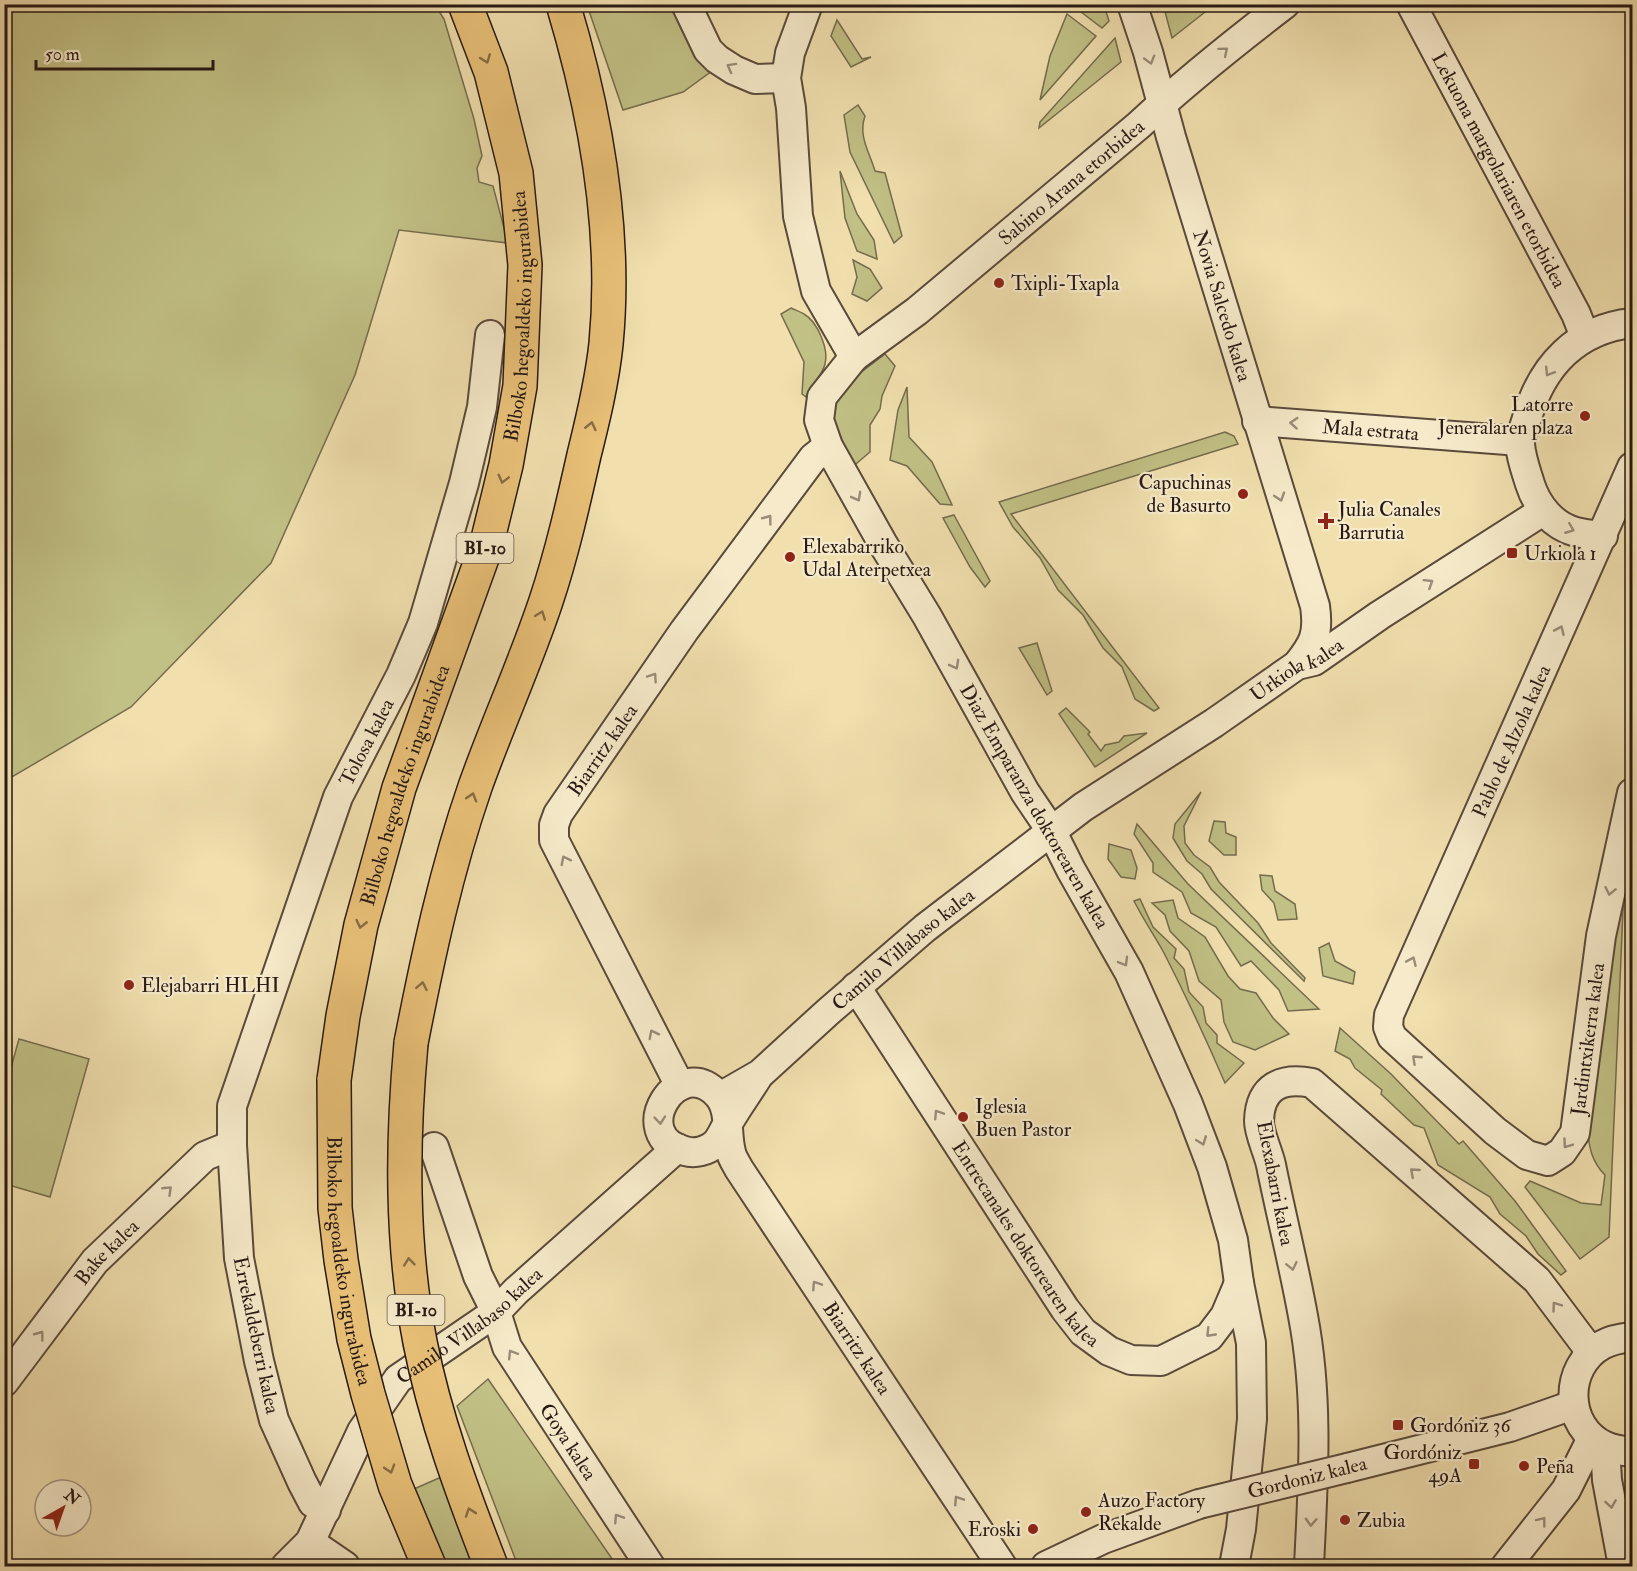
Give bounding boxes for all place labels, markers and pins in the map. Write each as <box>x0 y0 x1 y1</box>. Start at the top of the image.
place label: Txipli-Txapla <box>1011 271 1120 297</box>
marker: Txipli-Txapla <box>992 276 1006 290</box>
place label: Latorre Jeneralaren plaza <box>1437 392 1574 441</box>
marker: Latorre Jeneralaren plaza <box>1578 409 1592 423</box>
place label: Capuchinas de Basurto <box>1139 470 1231 518</box>
marker: Capuchinas de Basurto <box>1236 487 1250 501</box>
place label: Julia Canales Barrutia <box>1337 497 1441 545</box>
marker: Julia Canales Barrutia <box>1319 514 1333 528</box>
place label: Elexabarriko Udal Aterpetxea <box>802 534 932 583</box>
place label: Urkiola 1 <box>1524 541 1597 566</box>
marker: Urkiola 1 <box>1505 546 1519 560</box>
marker: Elexabarriko Udal Aterpetxea <box>783 550 797 564</box>
place label: Elejabarri HLHI <box>141 973 280 998</box>
marker: Elejabarri HLHI <box>122 978 136 992</box>
place label: Iglesia Buen Pastor <box>975 1094 1072 1142</box>
marker: Iglesia Buen Pastor <box>956 1110 970 1124</box>
place label: Gordóniz 36 <box>1410 1413 1511 1438</box>
marker: Gordóniz 36 <box>1391 1418 1405 1432</box>
place label: Gordóniz 49A <box>1383 1440 1462 1488</box>
place label: Peña <box>1536 1454 1575 1479</box>
marker: Gordóniz 49A <box>1467 1457 1481 1471</box>
marker: Peña <box>1517 1459 1531 1473</box>
place label: Auzo Factory Rekalde <box>1097 1488 1206 1536</box>
marker: Auzo Factory Rekalde <box>1079 1505 1093 1519</box>
place label: Zubia <box>1357 1508 1406 1533</box>
marker: Zubia <box>1338 1513 1352 1527</box>
place label: Eroski <box>968 1517 1021 1542</box>
marker: Eroski <box>1026 1522 1040 1536</box>

